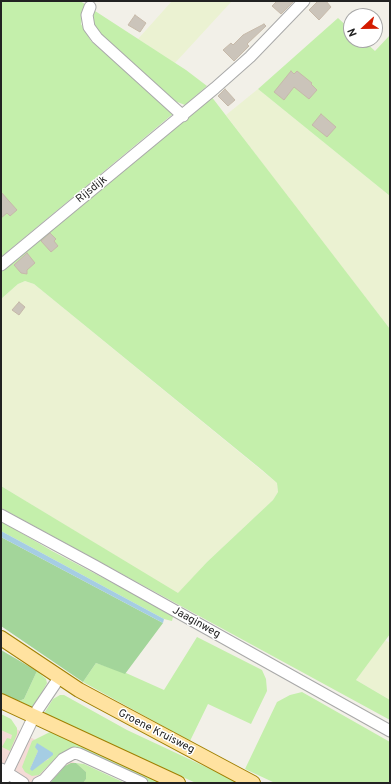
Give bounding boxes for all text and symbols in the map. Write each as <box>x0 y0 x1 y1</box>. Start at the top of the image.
north arrow <box>343 8 383 48</box>
text: N <box>345 26 361 38</box>
street label: Rijsdijk <box>74 173 110 207</box>
street label: Jaaginweg <box>170 604 222 642</box>
street label: Groene Kruisweg <box>115 707 197 757</box>

